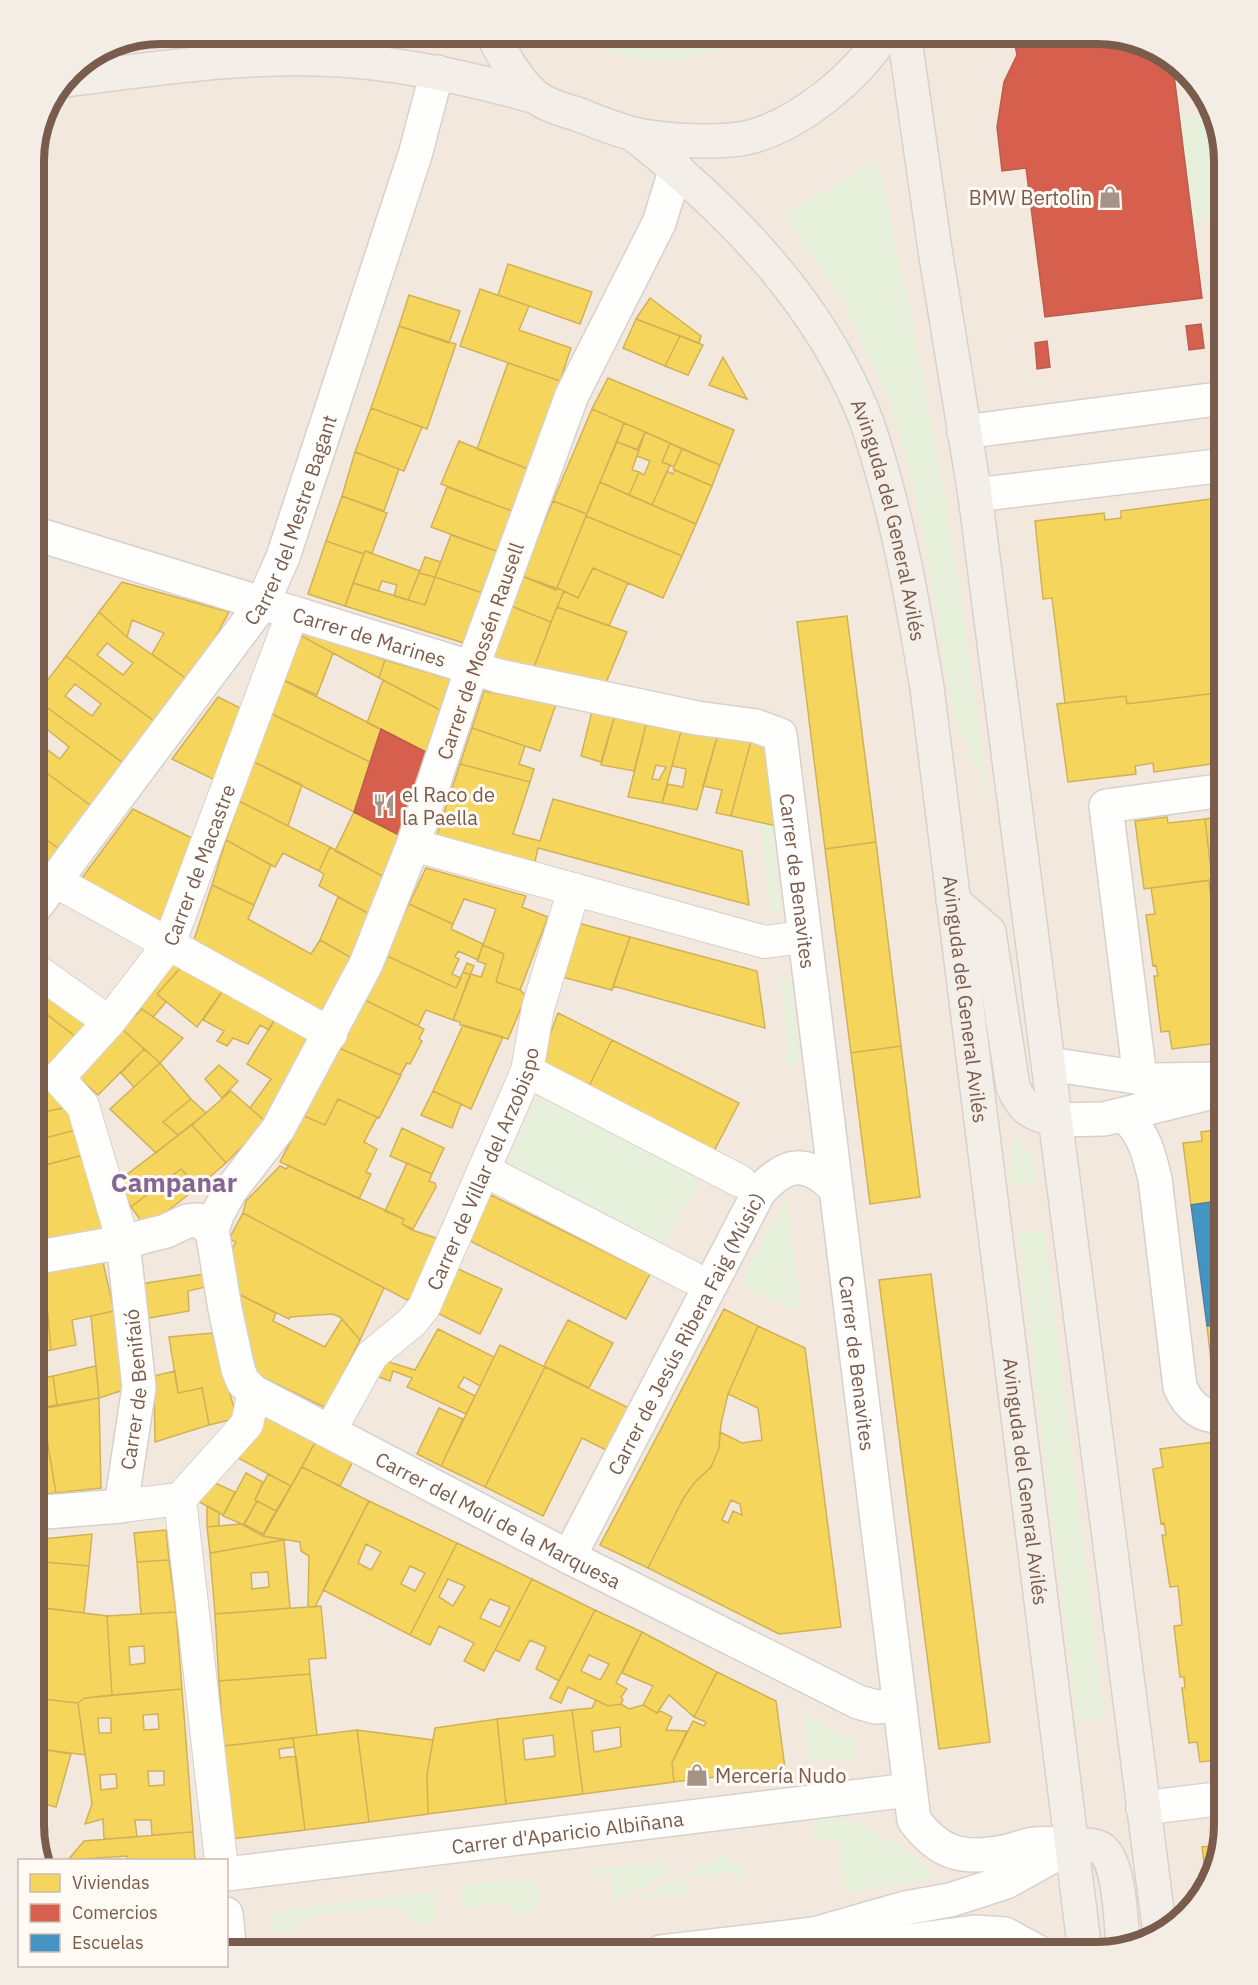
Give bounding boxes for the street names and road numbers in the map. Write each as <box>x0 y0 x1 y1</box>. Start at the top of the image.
street label: Avinguda del General Avilés <box>845 394 932 643</box>
street label: Carrer del Mestre Bagant <box>237 411 342 630</box>
street label: Carrer de Mossén Rausell <box>430 539 530 763</box>
street label: Carrer de Marines <box>289 600 450 673</box>
street label: Carrer de Macastre <box>156 780 241 949</box>
street label: Carrer de Benavites <box>774 792 822 970</box>
street label: Avinguda del General Avilés <box>937 874 995 1124</box>
street label: Carrer de Villar del Arzobispo <box>420 1045 544 1294</box>
street label: Carrer de Jesús Ribera Faig (Músic) <box>601 1187 770 1480</box>
street label: Carrer de Benavites <box>833 1274 882 1452</box>
street label: Carrer de Benifaió <box>113 1308 152 1472</box>
street label: Avinguda del General Avilés <box>997 1356 1055 1607</box>
street label: Carrer del Molí de la Marquesa <box>371 1445 626 1595</box>
street label: Carrer d'Aparicio Albiñana <box>450 1804 685 1860</box>

